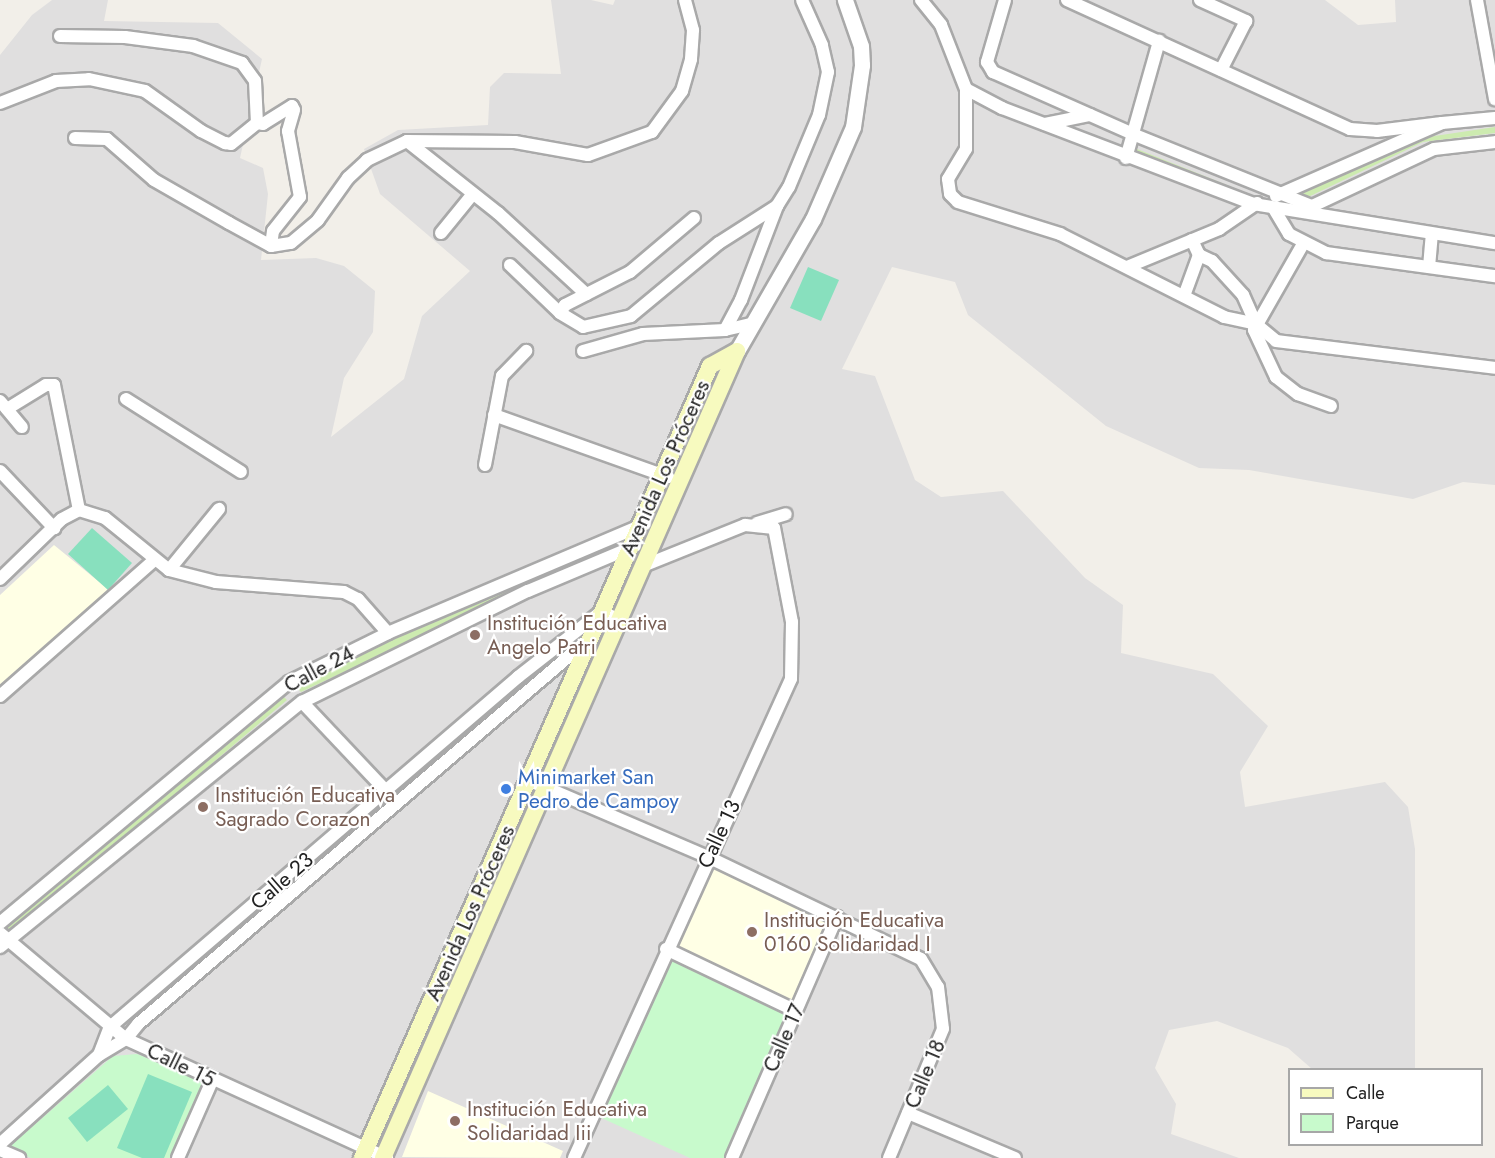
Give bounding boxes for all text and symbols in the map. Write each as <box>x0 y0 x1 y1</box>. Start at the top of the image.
street label: Avenida Los Próceres <box>615 376 715 560</box>
place label: Institución Educativa Angelo Patri <box>487 610 667 660</box>
marker: Institución Educativa Angelo Patri <box>468 628 482 642</box>
street label: Calle 24 <box>280 640 358 698</box>
place label: Minimarket San Pedro de Campoy <box>518 764 679 814</box>
place label: Institución Educativa Sagrado Corazon <box>215 782 395 832</box>
marker: Minimarket San Pedro de Campoy <box>499 782 513 796</box>
street label: Calle 13 <box>692 796 746 872</box>
marker: Institución Educativa Sagrado Corazon <box>196 800 210 814</box>
street label: Avenida Los Próceres <box>420 821 520 1005</box>
street label: Calle 23 <box>246 847 318 915</box>
place label: Institución Educativa 0160 Solidaridad I <box>764 907 944 957</box>
marker: Institución Educativa 0160 Solidaridad I <box>745 925 759 939</box>
street label: Calle 17 <box>758 1000 810 1076</box>
street label: Calle 18 <box>899 1036 951 1112</box>
street label: Calle 15 <box>143 1038 219 1092</box>
legend <box>1288 1068 1483 1146</box>
text: Calle <box>1346 1080 1385 1106</box>
place label: Institución Educativa Solidaridad Iii <box>467 1096 647 1146</box>
text: Parque <box>1346 1110 1399 1136</box>
marker: Institución Educativa Solidaridad Iii <box>448 1114 462 1128</box>

